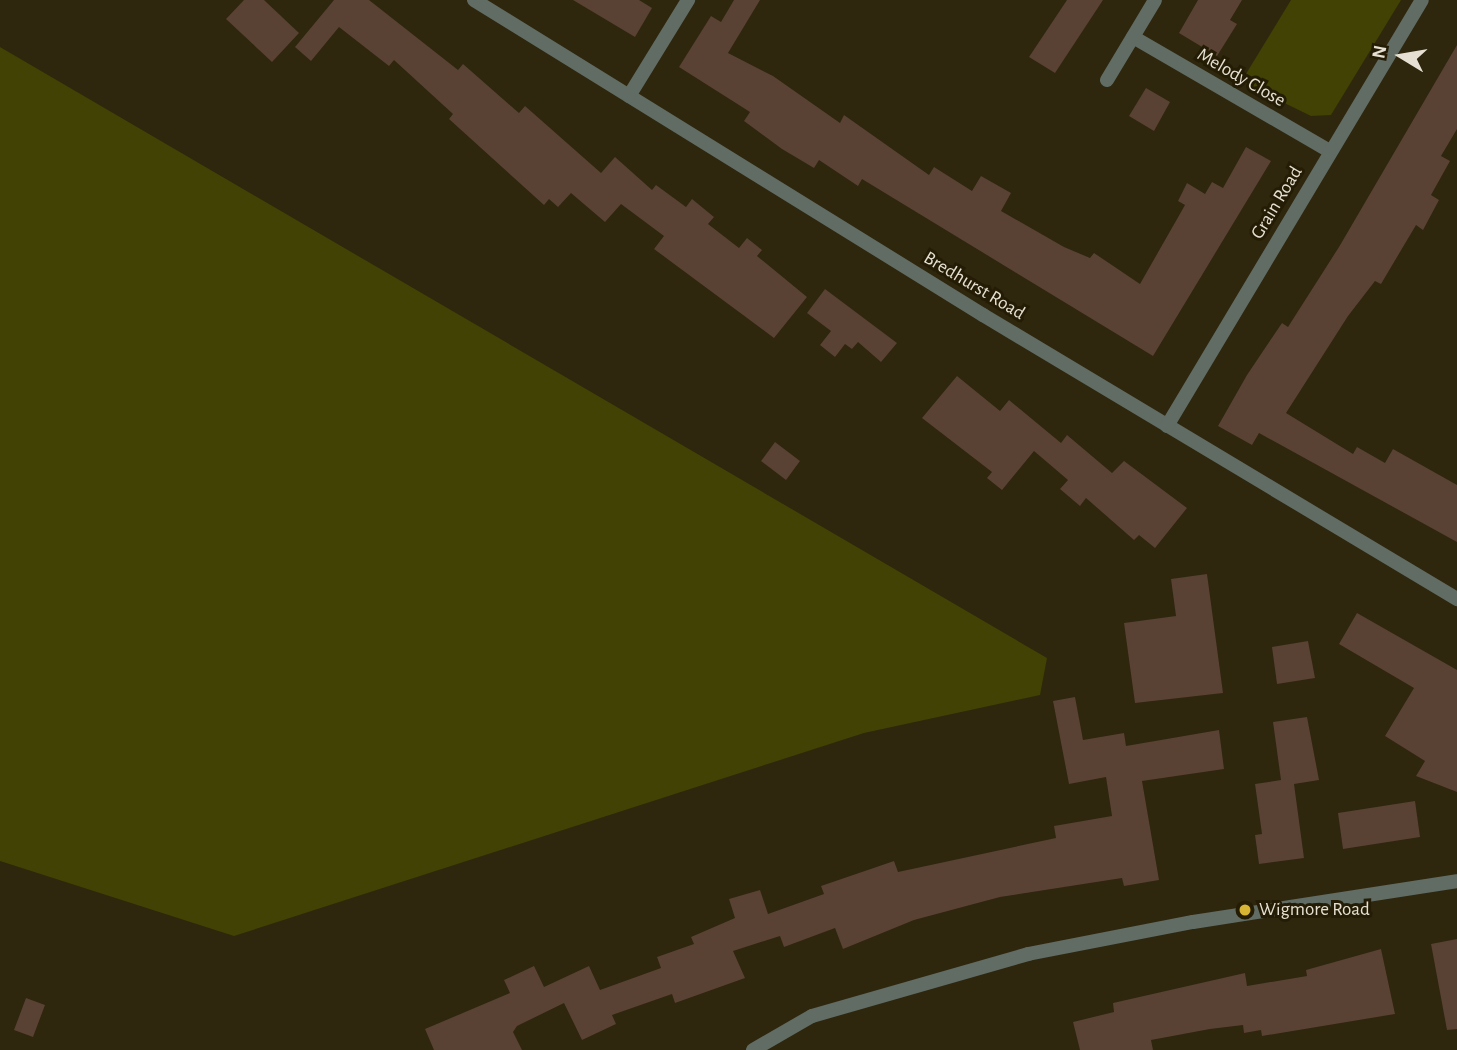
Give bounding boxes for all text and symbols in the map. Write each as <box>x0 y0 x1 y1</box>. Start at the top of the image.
north arrow <box>1366 21 1436 91</box>
street label: Melody Close <box>1193 44 1289 112</box>
text: N <box>1369 44 1390 60</box>
street label: Grain Road <box>1246 162 1308 244</box>
street label: Bredhurst Road <box>919 247 1029 325</box>
place label: Wigmore Road <box>1259 899 1370 921</box>
marker: Wigmore Road <box>1237 902 1253 918</box>

